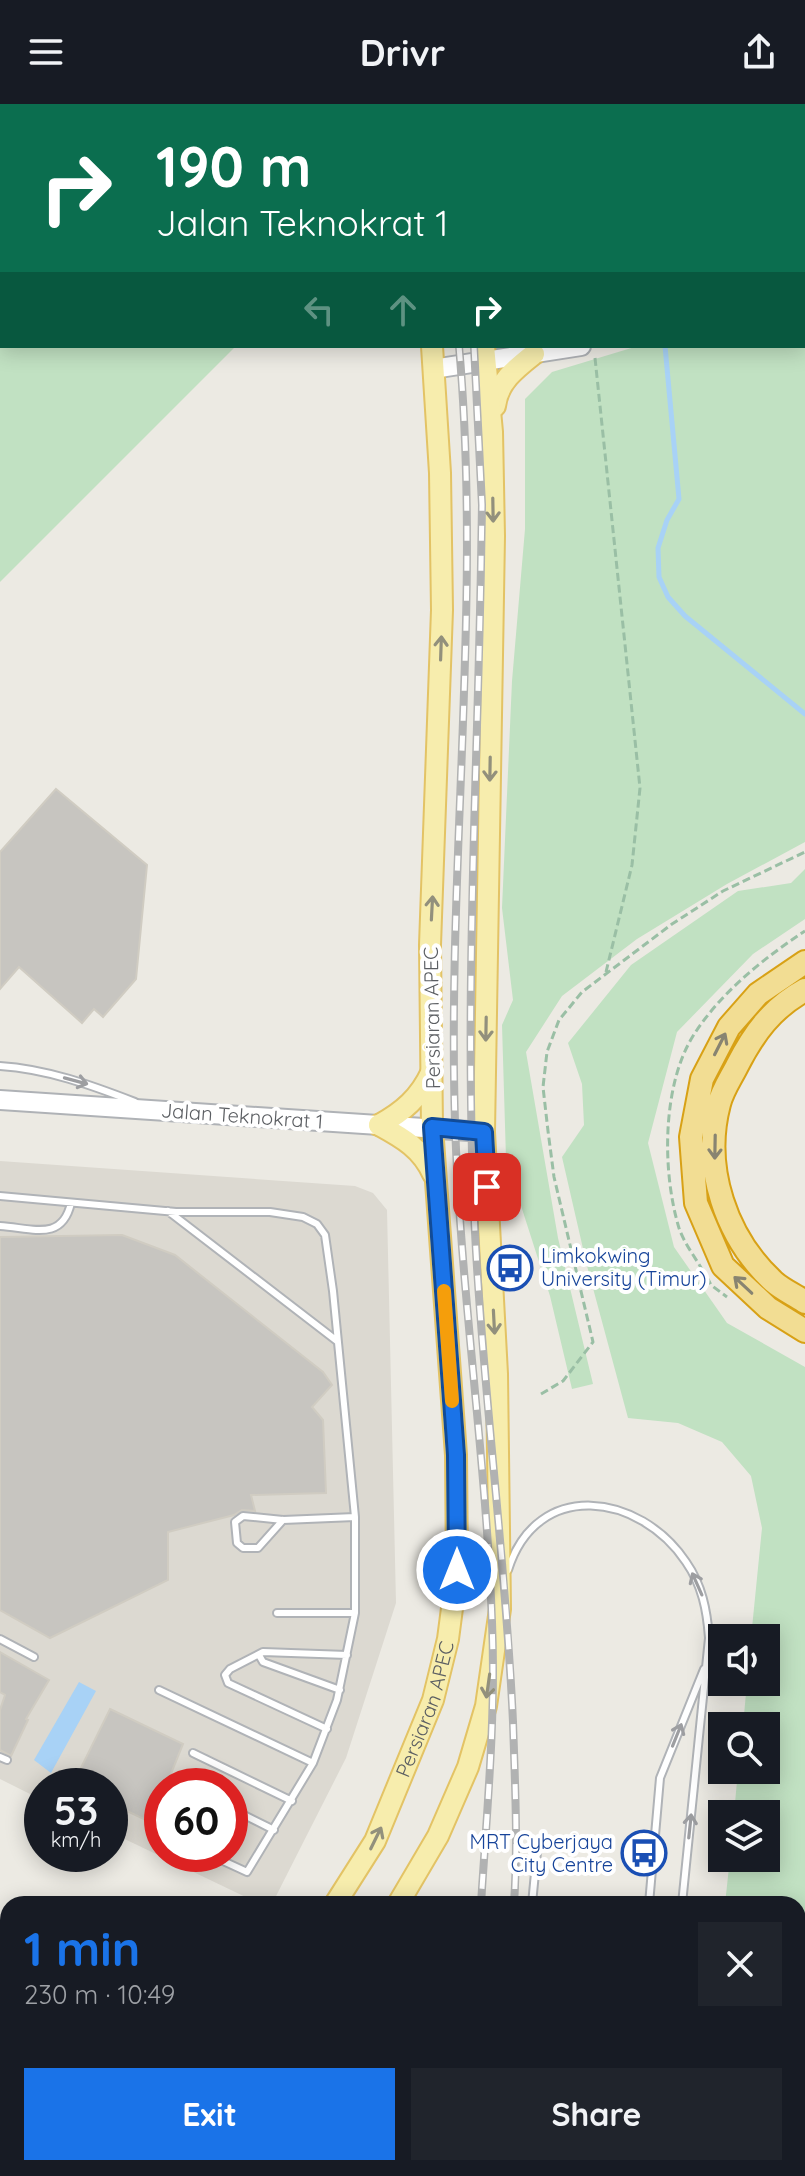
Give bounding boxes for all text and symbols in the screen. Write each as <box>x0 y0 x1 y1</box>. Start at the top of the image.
icon: menu <box>24 30 68 74</box>
text: Drivr <box>360 30 445 75</box>
icon: share <box>737 30 781 74</box>
text: 190 m <box>156 131 311 201</box>
icon: right <box>24 136 128 240</box>
text: Jalan Teknokrat 1 <box>156 200 449 245</box>
icon: left <box>297 288 341 332</box>
icon: ahead <box>381 288 425 332</box>
icon: right <box>465 288 509 332</box>
one-way arrow <box>486 496 501 523</box>
one-way arrow <box>433 635 449 662</box>
one-way arrow <box>483 755 498 782</box>
one-way arrow <box>425 895 440 922</box>
street label: Persiaran APEC <box>418 947 445 1089</box>
one-way arrow <box>478 1015 494 1042</box>
one-way arrow <box>712 1033 728 1057</box>
one-way arrow <box>63 1074 89 1089</box>
street label: Jalan Teknokrat 1 <box>160 1097 324 1134</box>
one-way arrow <box>707 1133 723 1160</box>
pin <box>453 1153 521 1221</box>
icon: arrive <box>465 1165 509 1209</box>
place label: Limkokwing University (Timur) <box>541 1243 706 1291</box>
bus stop icon: Limkokwing University (Timur) <box>486 1244 534 1292</box>
one-way arrow <box>733 1275 753 1294</box>
one-way arrow <box>487 1308 502 1334</box>
position arrow <box>415 1528 499 1612</box>
one-way arrow <box>689 1573 704 1597</box>
map controls <box>708 1624 780 1872</box>
button: sound <box>708 1624 780 1696</box>
street label: Persiaran APEC <box>390 1638 459 1781</box>
one-way arrow <box>480 1673 495 1698</box>
button: search <box>708 1712 780 1784</box>
one-way arrow <box>671 1723 685 1748</box>
speed limit sign: 60 <box>144 1768 248 1872</box>
text: 53 <box>54 1785 98 1835</box>
button: layers <box>708 1800 780 1872</box>
one-way arrow <box>682 1814 697 1840</box>
one-way arrow <box>369 1826 384 1850</box>
text: km/h <box>51 1827 101 1852</box>
place label: MRT Cyberjaya City Centre <box>469 1829 613 1877</box>
bus stop icon: MRT Cyberjaya City Centre <box>620 1829 668 1877</box>
text: 1 min <box>24 1918 140 1978</box>
button: close <box>698 1922 782 2006</box>
text: 230 m · 10:49 <box>24 1978 175 2011</box>
button: Exit <box>24 2068 395 2160</box>
button: Share <box>411 2068 782 2160</box>

